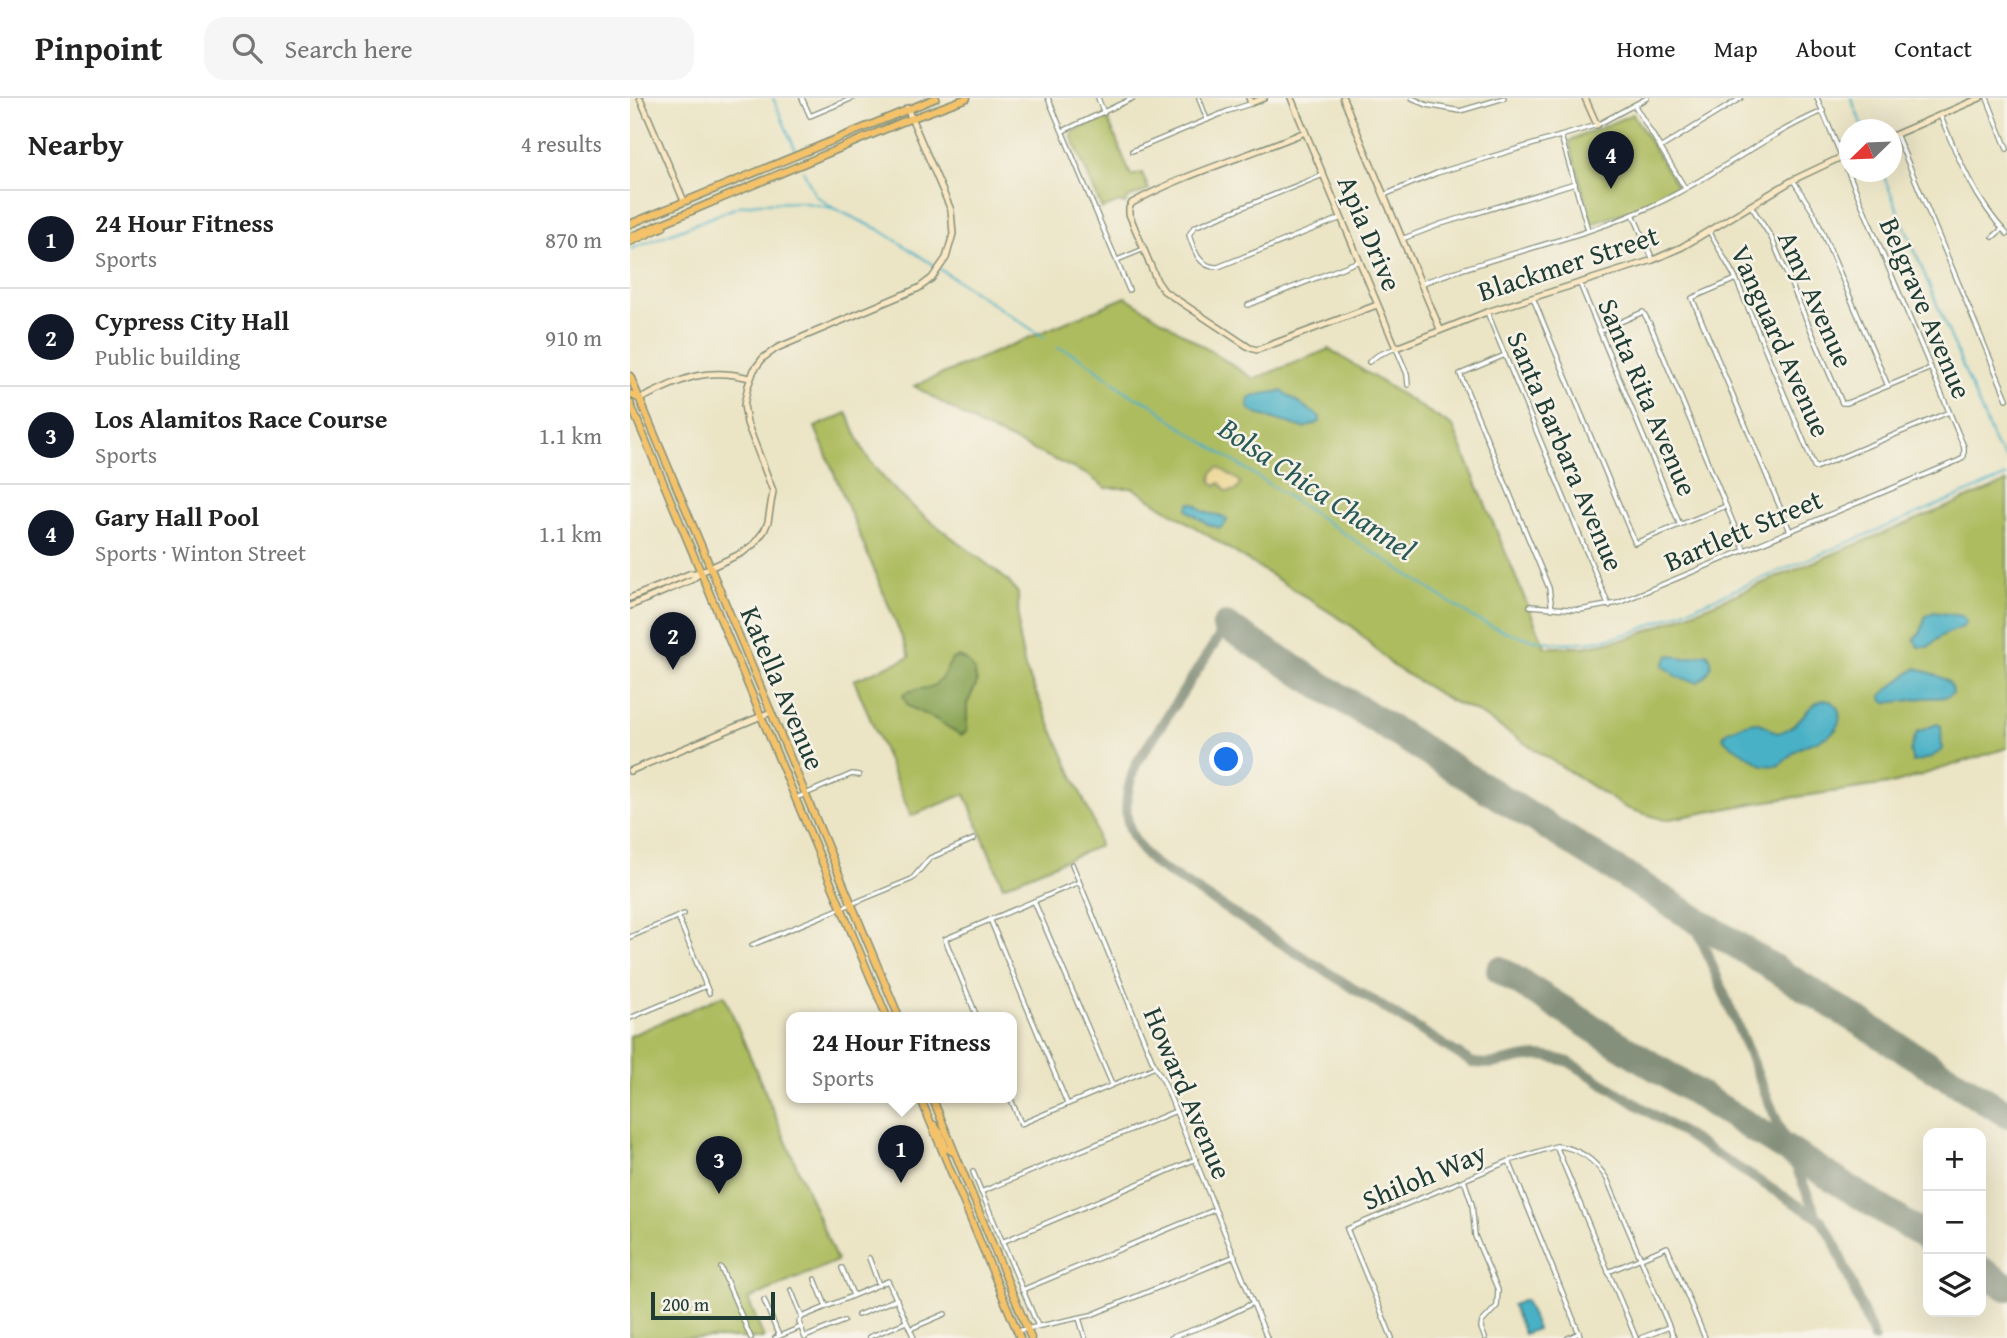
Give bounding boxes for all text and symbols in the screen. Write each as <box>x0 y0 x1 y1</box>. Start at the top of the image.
search box <box>204 17 694 80</box>
text: Pinpoint <box>35 24 162 72</box>
icon: search <box>228 29 266 67</box>
text: Search here <box>284 29 413 68</box>
text: Home <box>1617 31 1676 66</box>
text: Map <box>1714 31 1758 66</box>
text: About <box>1796 31 1856 66</box>
text: Contact <box>1894 31 1972 66</box>
north arrow <box>1839 119 1902 182</box>
text: Nearby <box>28 122 124 166</box>
text: 4 results <box>521 127 602 160</box>
pin: 4 <box>1588 131 1634 189</box>
street label: Apia Drive <box>1328 169 1413 297</box>
text: 24 Hour Fitness <box>95 203 274 242</box>
street label: Belgrave Avenue <box>1870 211 1983 405</box>
street label: Blackmer Street <box>1472 214 1664 311</box>
text: 1 <box>45 223 57 256</box>
text: 870 m <box>545 223 602 256</box>
street label: Amy Avenue <box>1768 224 1865 374</box>
street label: Vanguard Avenue <box>1721 238 1842 443</box>
text: Sports <box>95 242 157 275</box>
street label: Santa Rita Avenue <box>1588 292 1709 502</box>
text: Cypress City Hall <box>95 301 289 340</box>
text: 2 <box>45 321 57 354</box>
text: 910 m <box>545 321 602 354</box>
street label: Santa Barbara Avenue <box>1497 325 1636 577</box>
text: Public building <box>95 340 240 373</box>
text: Los Alamitos Race Course <box>95 399 387 438</box>
water label: Bolsa Chica Channel <box>1209 405 1425 570</box>
text: 3 <box>45 419 57 452</box>
text: 1.1 km <box>539 419 602 452</box>
text: Sports <box>95 438 157 471</box>
street label: Bartlett Street <box>1657 478 1828 581</box>
text: Gary Hall Pool <box>95 497 259 536</box>
text: 4 <box>45 517 57 550</box>
text: 1.1 km <box>539 517 602 550</box>
text: Sports · Winton Street <box>95 536 306 569</box>
street label: Katella Avenue <box>731 600 836 776</box>
pin: 2 <box>650 612 696 670</box>
your location <box>1209 742 1243 776</box>
street label: Howard Avenue <box>1134 1000 1243 1185</box>
popup <box>786 1012 1017 1103</box>
text: 24 Hour Fitness <box>812 1022 991 1061</box>
text: Sports <box>812 1061 874 1094</box>
pin: 1 <box>878 1125 924 1183</box>
map controls <box>1923 1128 1986 1317</box>
button: + <box>1923 1128 1986 1191</box>
street label: Shiloh Way <box>1355 1131 1492 1220</box>
pin: 3 <box>696 1136 742 1194</box>
button: − <box>1923 1191 1986 1254</box>
button: layers <box>1923 1254 1986 1317</box>
scale bar <box>651 1289 775 1321</box>
text: 200 m <box>662 1290 709 1318</box>

